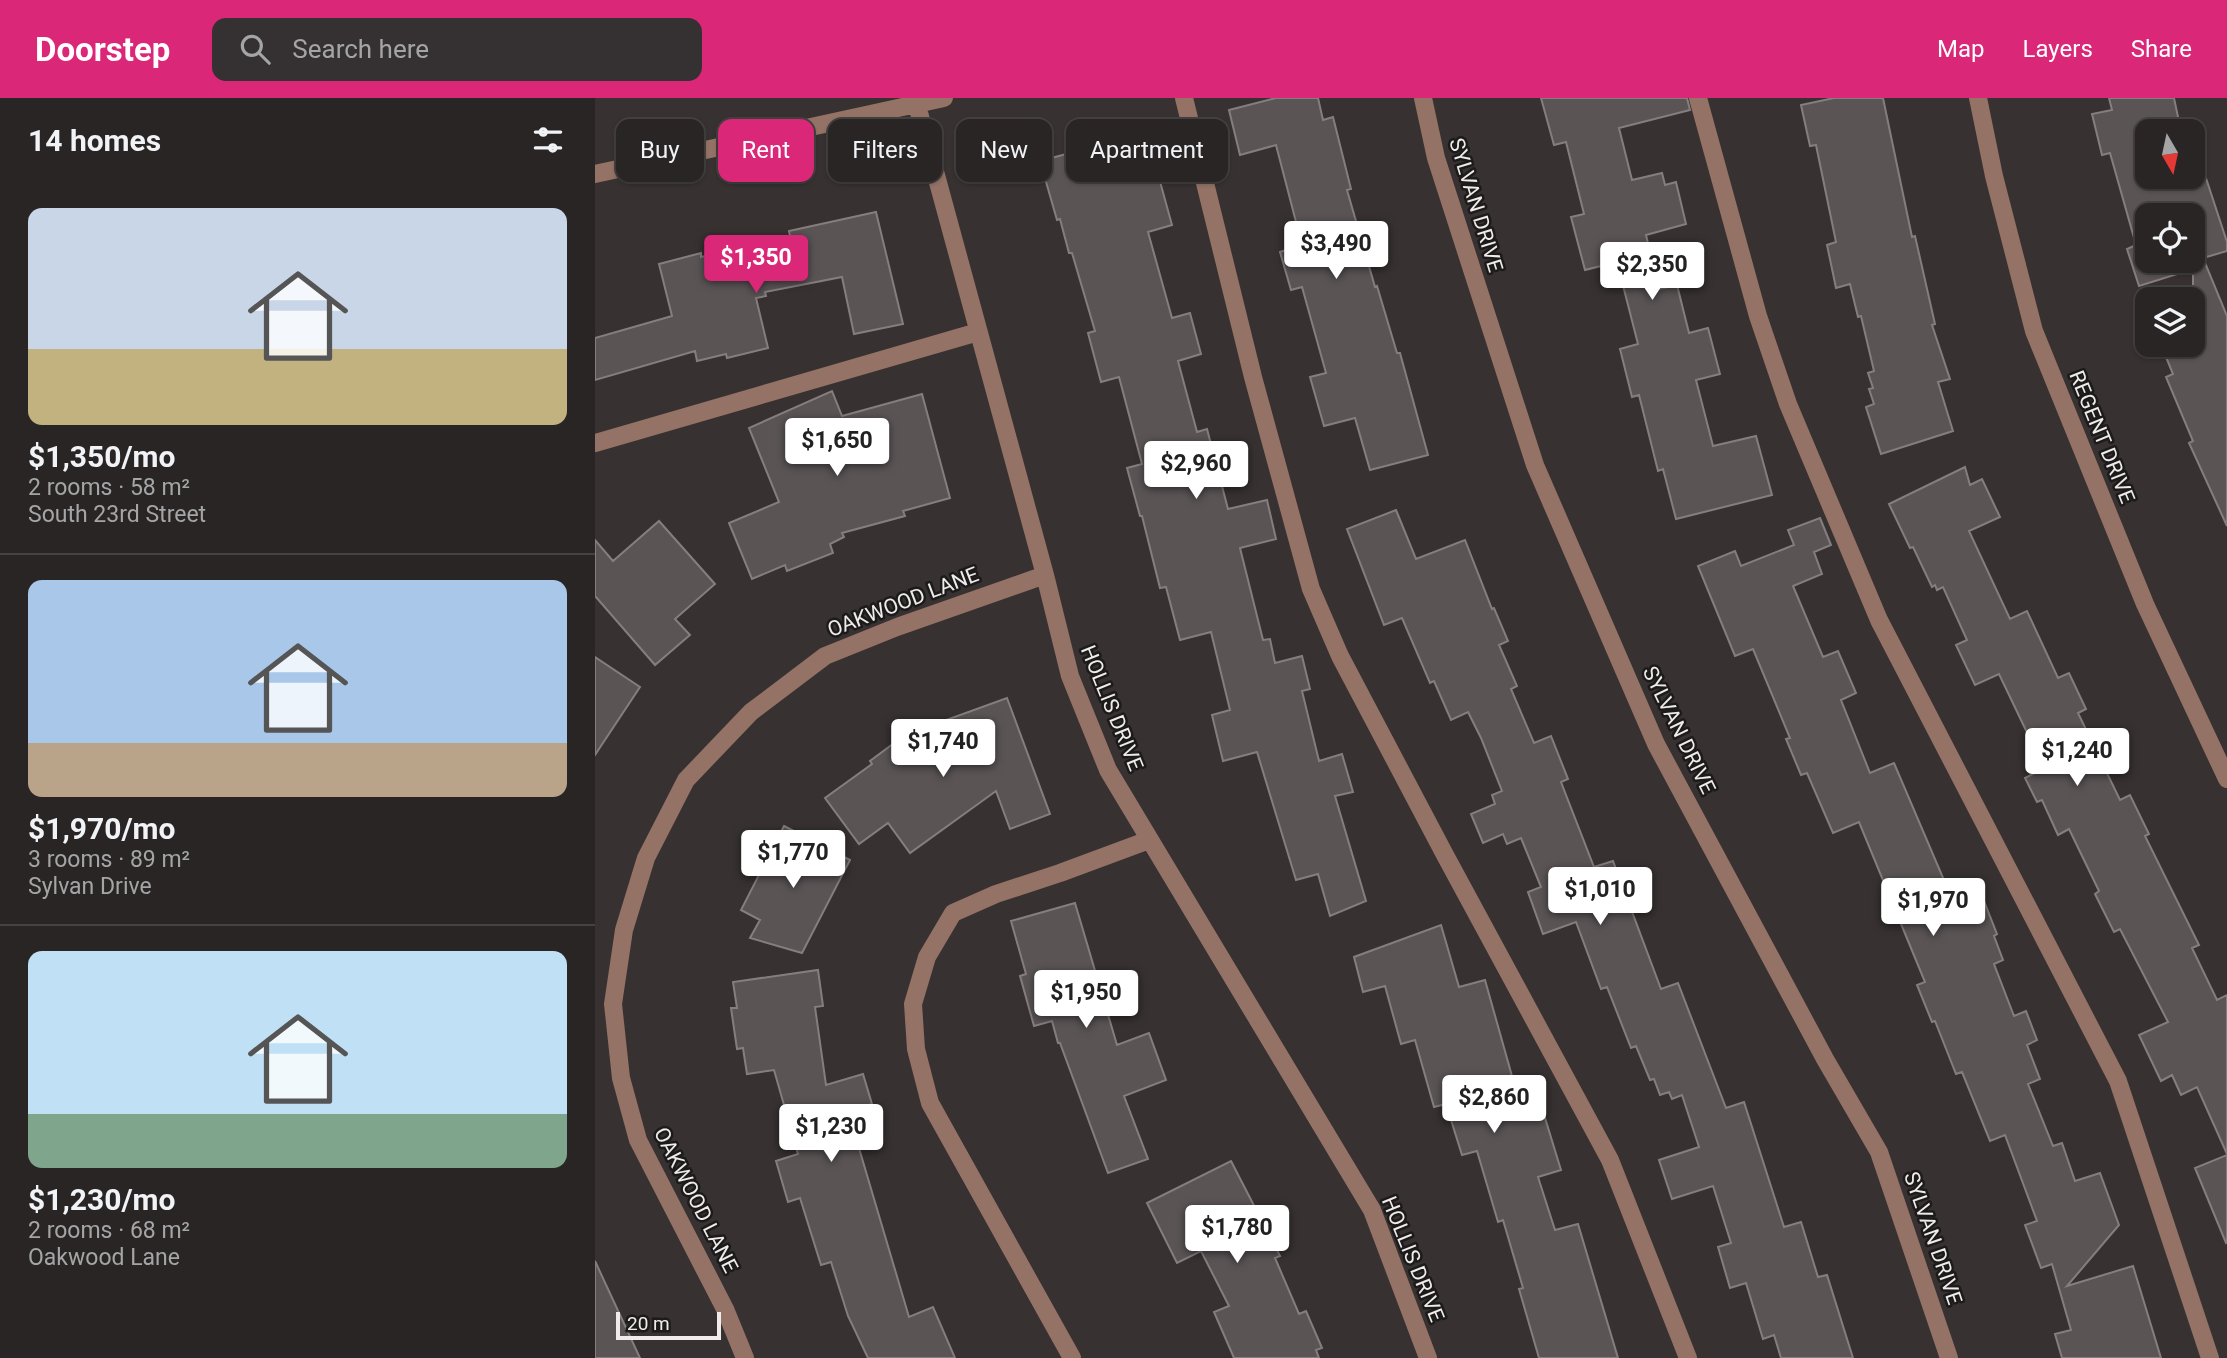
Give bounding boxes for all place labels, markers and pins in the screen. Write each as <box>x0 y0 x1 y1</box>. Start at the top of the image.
pin: $3,490 <box>1279 222 1393 281</box>
pin: $1,350 <box>699 236 813 295</box>
pin: $2,350 <box>1595 242 1709 302</box>
pin: $1,650 <box>780 418 894 478</box>
pin: $2,960 <box>1139 442 1253 501</box>
pin: $1,740 <box>886 720 1000 779</box>
pin: $1,240 <box>2020 728 2134 788</box>
pin: $1,770 <box>736 830 850 890</box>
pin: $1,010 <box>1543 868 1657 927</box>
pin: $1,970 <box>1876 878 1990 938</box>
pin: $1,950 <box>1029 970 1143 1030</box>
pin: $2,860 <box>1437 1076 1551 1135</box>
pin: $1,230 <box>774 1104 888 1164</box>
pin: $1,780 <box>1180 1206 1294 1265</box>

